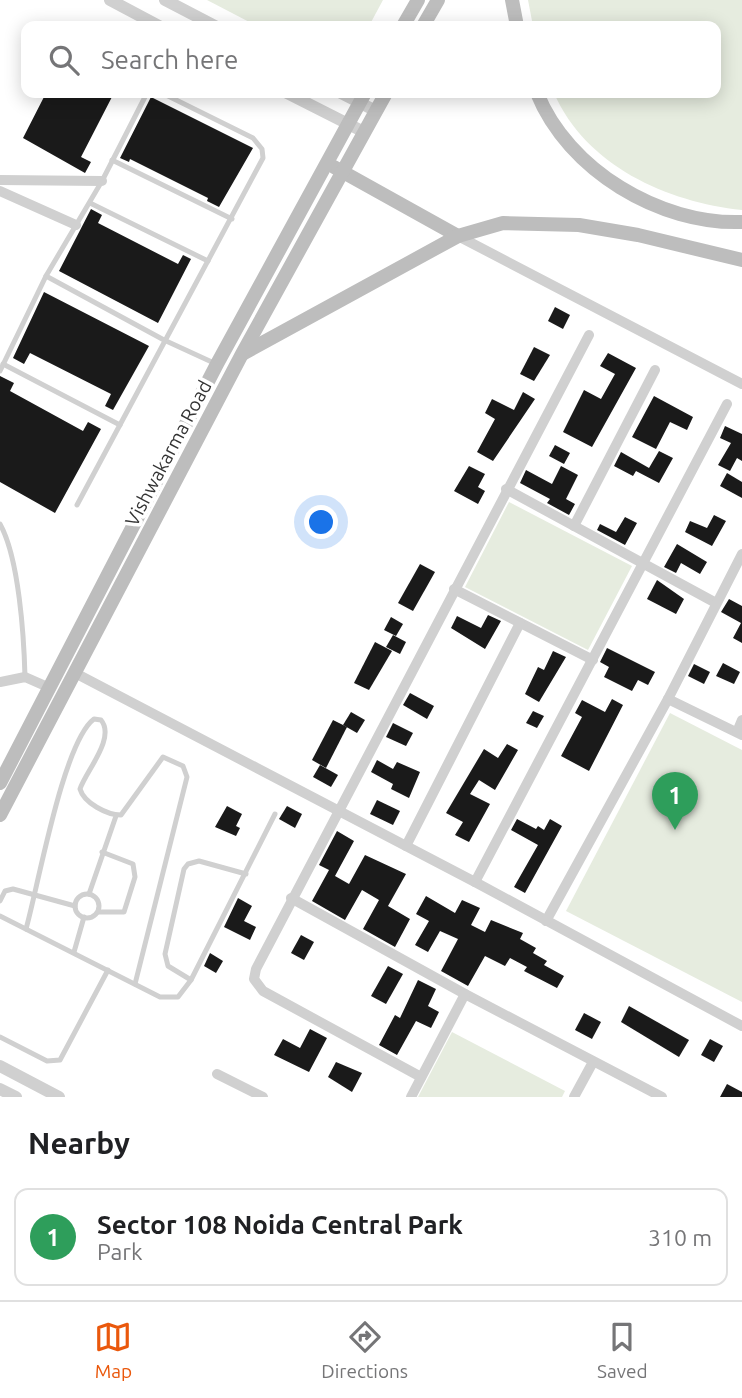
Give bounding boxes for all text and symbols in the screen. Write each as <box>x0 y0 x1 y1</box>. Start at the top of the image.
search box <box>21 21 721 98</box>
icon: search <box>45 41 83 79</box>
text: Search here <box>101 45 238 74</box>
street label: Vishwakarma Road <box>120 376 216 530</box>
your location <box>304 505 338 539</box>
pin: 1 <box>652 772 698 830</box>
text: Nearby <box>28 1126 130 1160</box>
text: Sector 108 Noida Central Park <box>97 1210 463 1239</box>
text: 1 <box>47 1225 59 1250</box>
text: 310 m <box>648 1225 712 1250</box>
text: Park <box>97 1239 143 1264</box>
tab: Map <box>94 1318 132 1382</box>
tab: Directions <box>321 1318 408 1382</box>
tab: Saved <box>597 1318 648 1382</box>

